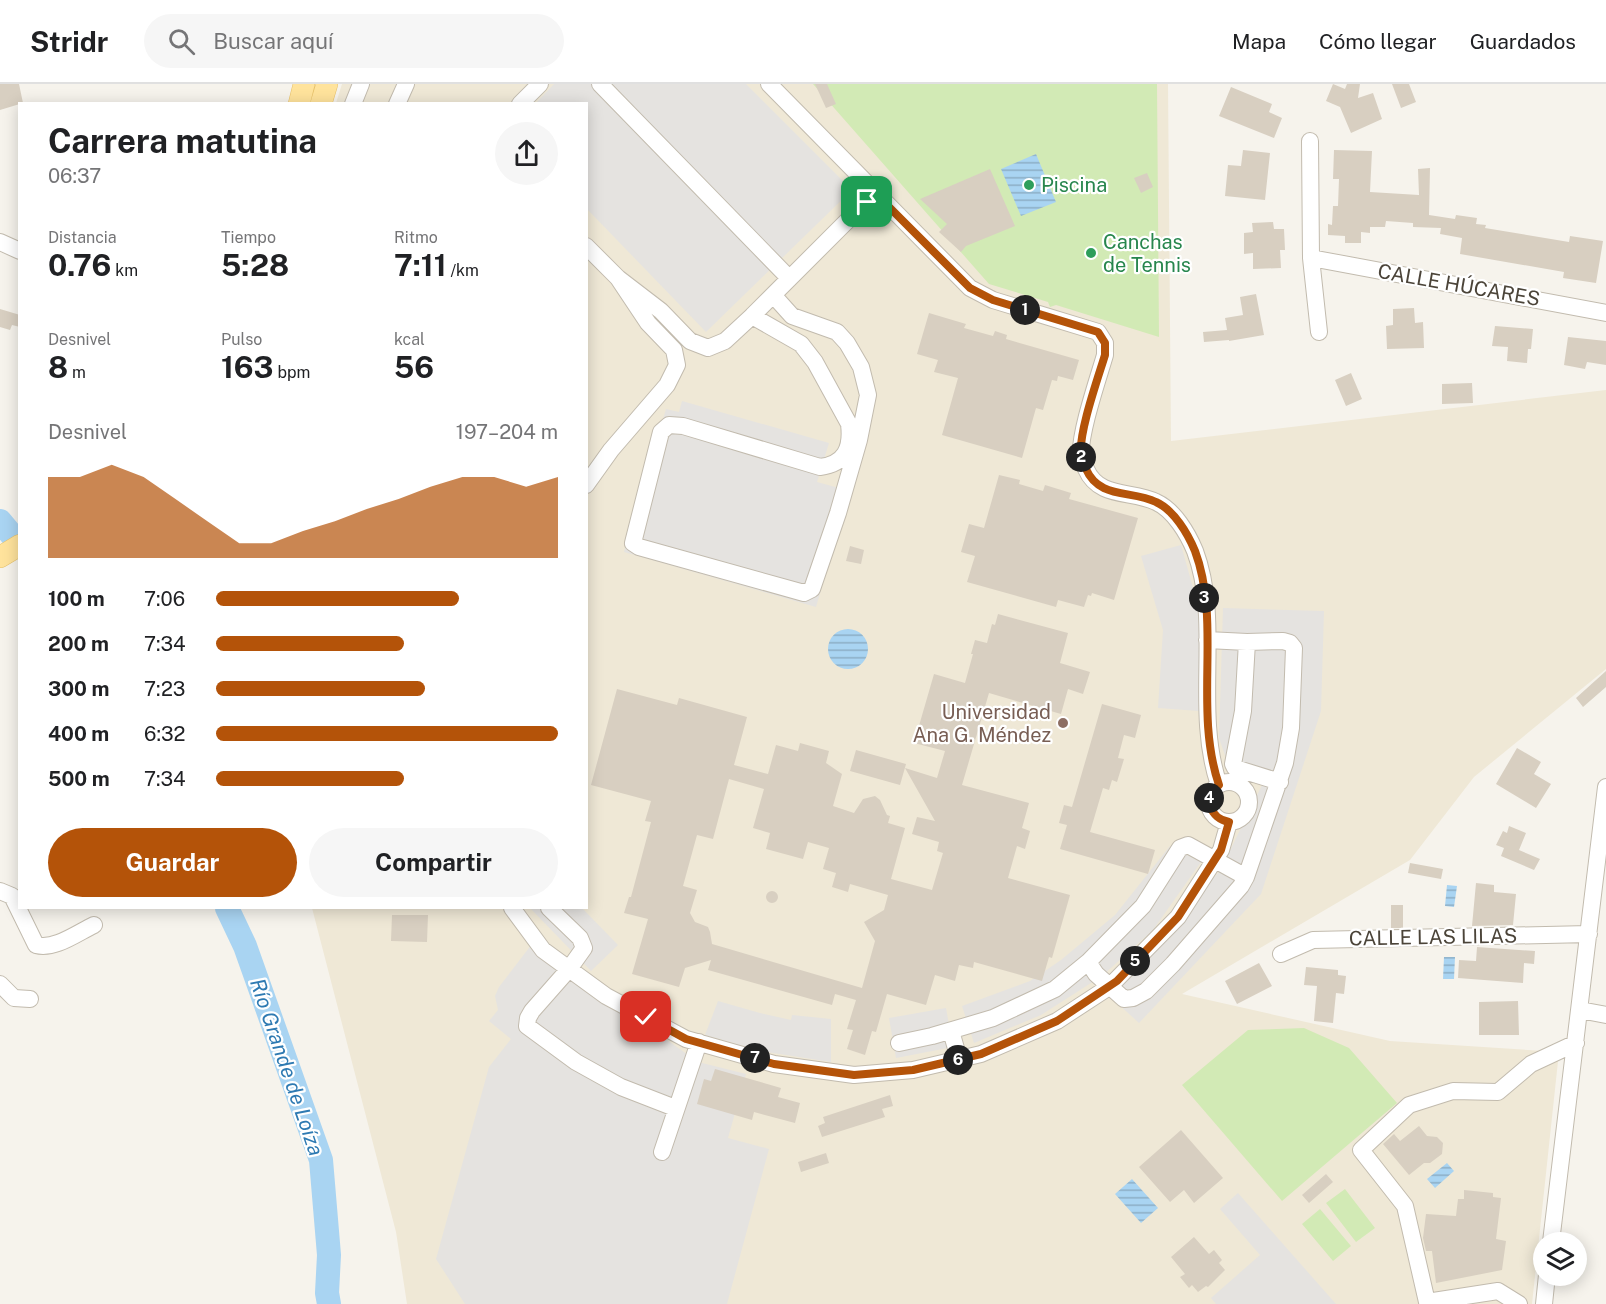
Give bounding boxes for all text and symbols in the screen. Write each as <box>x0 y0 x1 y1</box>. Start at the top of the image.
search box <box>144 14 564 68</box>
text: Stridr <box>30 25 108 58</box>
icon: search <box>165 25 198 58</box>
text: Buscar aquí <box>213 28 333 54</box>
text: Mapa <box>1232 29 1286 54</box>
text: Cómo llegar <box>1319 29 1437 54</box>
text: Guardados <box>1470 29 1576 54</box>
text: Carrera matutina <box>48 122 317 160</box>
button: share <box>495 122 558 185</box>
text: 06:37 <box>48 164 101 188</box>
place label: Piscina <box>1041 173 1107 197</box>
pin <box>841 176 892 227</box>
marker: Piscina <box>1022 178 1036 192</box>
icon: arrive <box>850 185 883 218</box>
text: Distancia <box>48 228 117 247</box>
text: Tiempo <box>221 228 276 247</box>
text: Ritmo <box>394 228 438 247</box>
place label: Canchas de Tennis <box>1103 230 1191 277</box>
marker: Canchas de Tennis <box>1084 246 1098 260</box>
text: 0.76 <box>48 247 111 283</box>
text: 5:28 <box>221 247 289 283</box>
text: 7:11 <box>394 247 447 283</box>
street label: CALLE HÚCARES <box>1376 258 1542 311</box>
text: km <box>111 261 138 280</box>
text: /km <box>447 261 479 280</box>
pin: 1 <box>1010 295 1040 325</box>
text: 1 <box>1022 300 1028 319</box>
text: Desnivel <box>48 330 111 349</box>
text: Pulso <box>221 330 262 349</box>
text: kcal <box>394 330 425 349</box>
text: 8 <box>48 349 68 385</box>
text: 163 <box>221 349 274 385</box>
text: 56 <box>394 349 434 385</box>
text: m <box>68 363 86 382</box>
text: bpm <box>274 363 310 382</box>
text: Desnivel <box>48 420 127 444</box>
text: 197–204 m <box>456 420 558 444</box>
pin: 2 <box>1066 442 1096 472</box>
text: 2 <box>1076 447 1086 466</box>
pin: 3 <box>1189 583 1219 613</box>
text: 100 m <box>48 587 105 611</box>
text: 7:06 <box>144 587 185 611</box>
text: 3 <box>1199 588 1209 607</box>
text: 200 m <box>48 632 109 656</box>
text: 7:34 <box>144 632 186 656</box>
text: 300 m <box>48 677 109 701</box>
text: 7:23 <box>144 677 185 701</box>
place label: Universidad Ana G. Méndez <box>912 700 1051 747</box>
marker: Universidad Ana G. Méndez <box>1056 716 1070 730</box>
text: 400 m <box>48 722 109 746</box>
text: 6:32 <box>144 722 185 746</box>
text: 500 m <box>48 767 110 791</box>
text: 7:34 <box>144 767 186 791</box>
pin: 4 <box>1194 783 1224 813</box>
text: 4 <box>1204 788 1214 807</box>
button: Guardar <box>48 828 297 897</box>
button: Compartir <box>309 828 558 897</box>
street label: CALLE LAS LILAS <box>1349 924 1517 950</box>
pin: 5 <box>1120 946 1150 976</box>
text: 5 <box>1130 951 1140 970</box>
water label: Río Grande de Loíza <box>245 975 329 1159</box>
pin <box>620 991 671 1042</box>
icon: check <box>629 1000 662 1033</box>
pin: 7 <box>740 1043 770 1073</box>
pin: 6 <box>943 1045 973 1075</box>
text: 7 <box>750 1048 760 1067</box>
text: 6 <box>953 1050 963 1069</box>
map controls <box>1533 1232 1587 1286</box>
button: layers <box>1533 1232 1587 1286</box>

